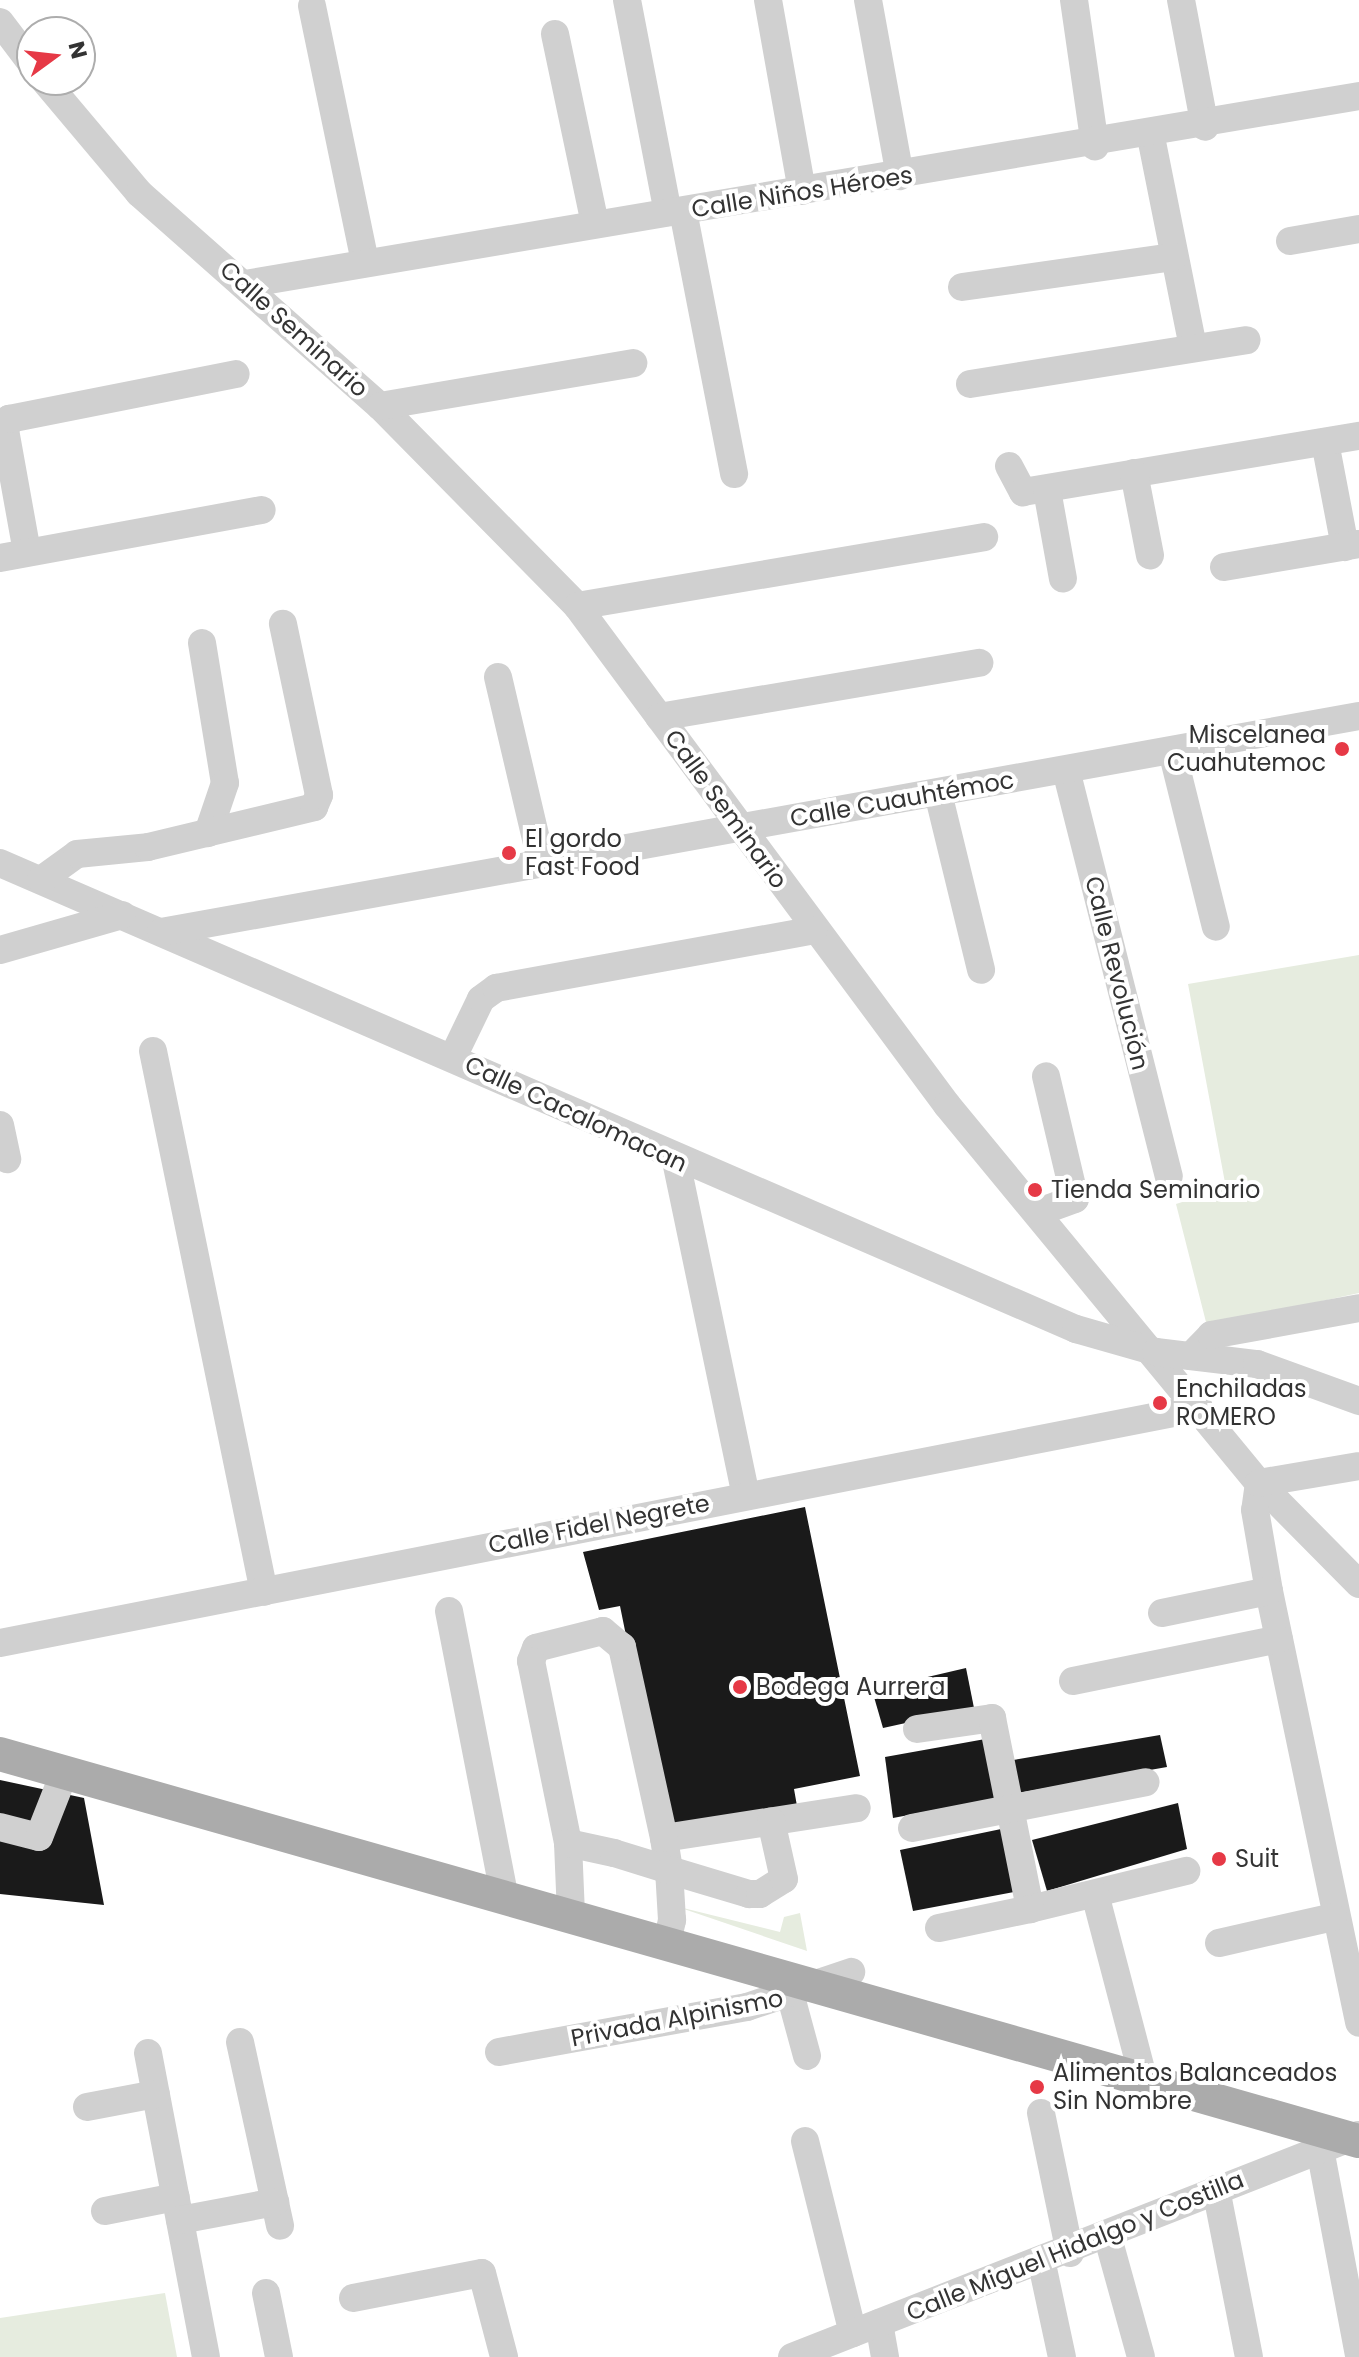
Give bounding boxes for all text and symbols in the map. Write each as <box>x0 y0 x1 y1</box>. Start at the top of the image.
north arrow <box>16 16 96 96</box>
text: N <box>61 38 95 62</box>
street label: Calle Niños Héroes <box>689 160 915 224</box>
street label: Calle Seminario <box>214 255 374 403</box>
place label: Miscelanea Cuahutemoc <box>1167 721 1326 777</box>
street label: Calle Seminario <box>659 724 793 894</box>
marker: Miscelanea Cuahutemoc <box>1333 740 1351 758</box>
street label: Calle Cuauhtémoc <box>788 765 1016 833</box>
place label: El gordo Fast Food <box>525 825 640 881</box>
marker: El gordo Fast Food <box>500 844 518 862</box>
street label: Calle Revolución <box>1079 873 1155 1073</box>
street label: Calle Cacalomacan <box>460 1050 692 1178</box>
place label: Tienda Seminario <box>1051 1176 1260 1204</box>
marker: Tienda Seminario <box>1026 1181 1044 1199</box>
place label: Enchiladas ROMERO <box>1176 1375 1307 1431</box>
marker: Enchiladas ROMERO <box>1151 1394 1169 1412</box>
street label: Calle Fidel Negrete <box>486 1488 712 1560</box>
place label: Bodega Aurrera <box>756 1673 946 1701</box>
marker: Bodega Aurrera <box>731 1678 749 1696</box>
place label: Suit <box>1235 1845 1279 1873</box>
marker: Suit <box>1210 1850 1228 1868</box>
street label: Privada Alpinismo <box>569 1983 785 2053</box>
place label: Alimentos Balanceados Sin Nombre <box>1053 2059 1337 2115</box>
marker: Alimentos Balanceados Sin Nombre <box>1028 2078 1046 2096</box>
street label: Calle Miguel Hidalgo y Costilla <box>902 2165 1248 2327</box>

